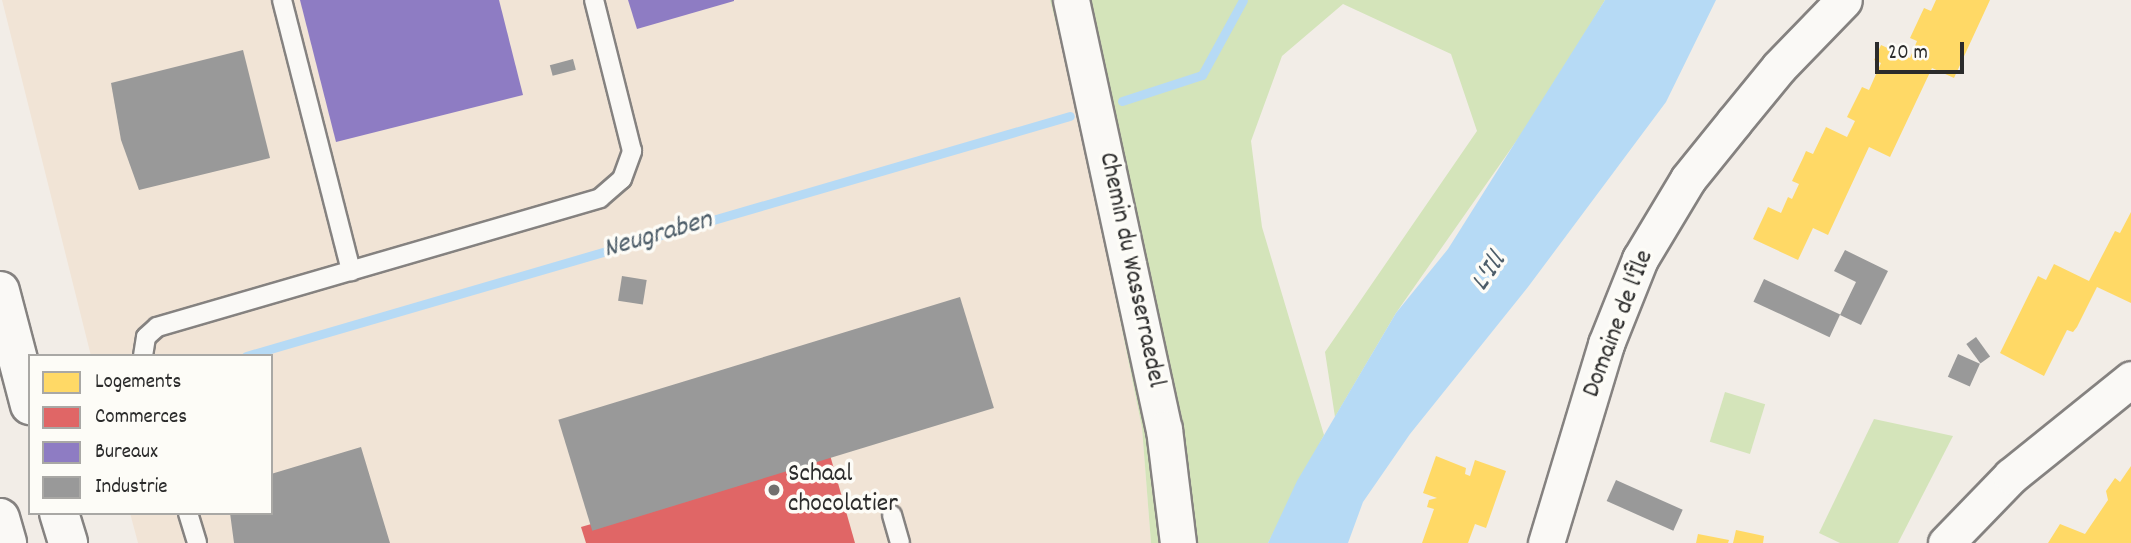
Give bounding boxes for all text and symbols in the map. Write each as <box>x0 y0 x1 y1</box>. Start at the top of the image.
scale bar <box>1879 28 1968 72</box>
text: 20 m <box>1888 39 1928 69</box>
street label: Chemin du Wasserraedel <box>1091 150 1171 390</box>
water label: Neugraben <box>600 205 716 267</box>
street label: Domaine de l'Île <box>1577 246 1661 402</box>
water label: L'Ill <box>1465 247 1515 299</box>
legend <box>28 354 273 515</box>
text: Logements <box>95 368 181 398</box>
text: Commerces <box>95 403 187 433</box>
text: Bureaux <box>95 438 158 468</box>
place label: Schaal chocolatier <box>788 459 898 520</box>
text: Industrie <box>95 473 168 503</box>
marker: Schaal chocolatier <box>766 482 782 498</box>

